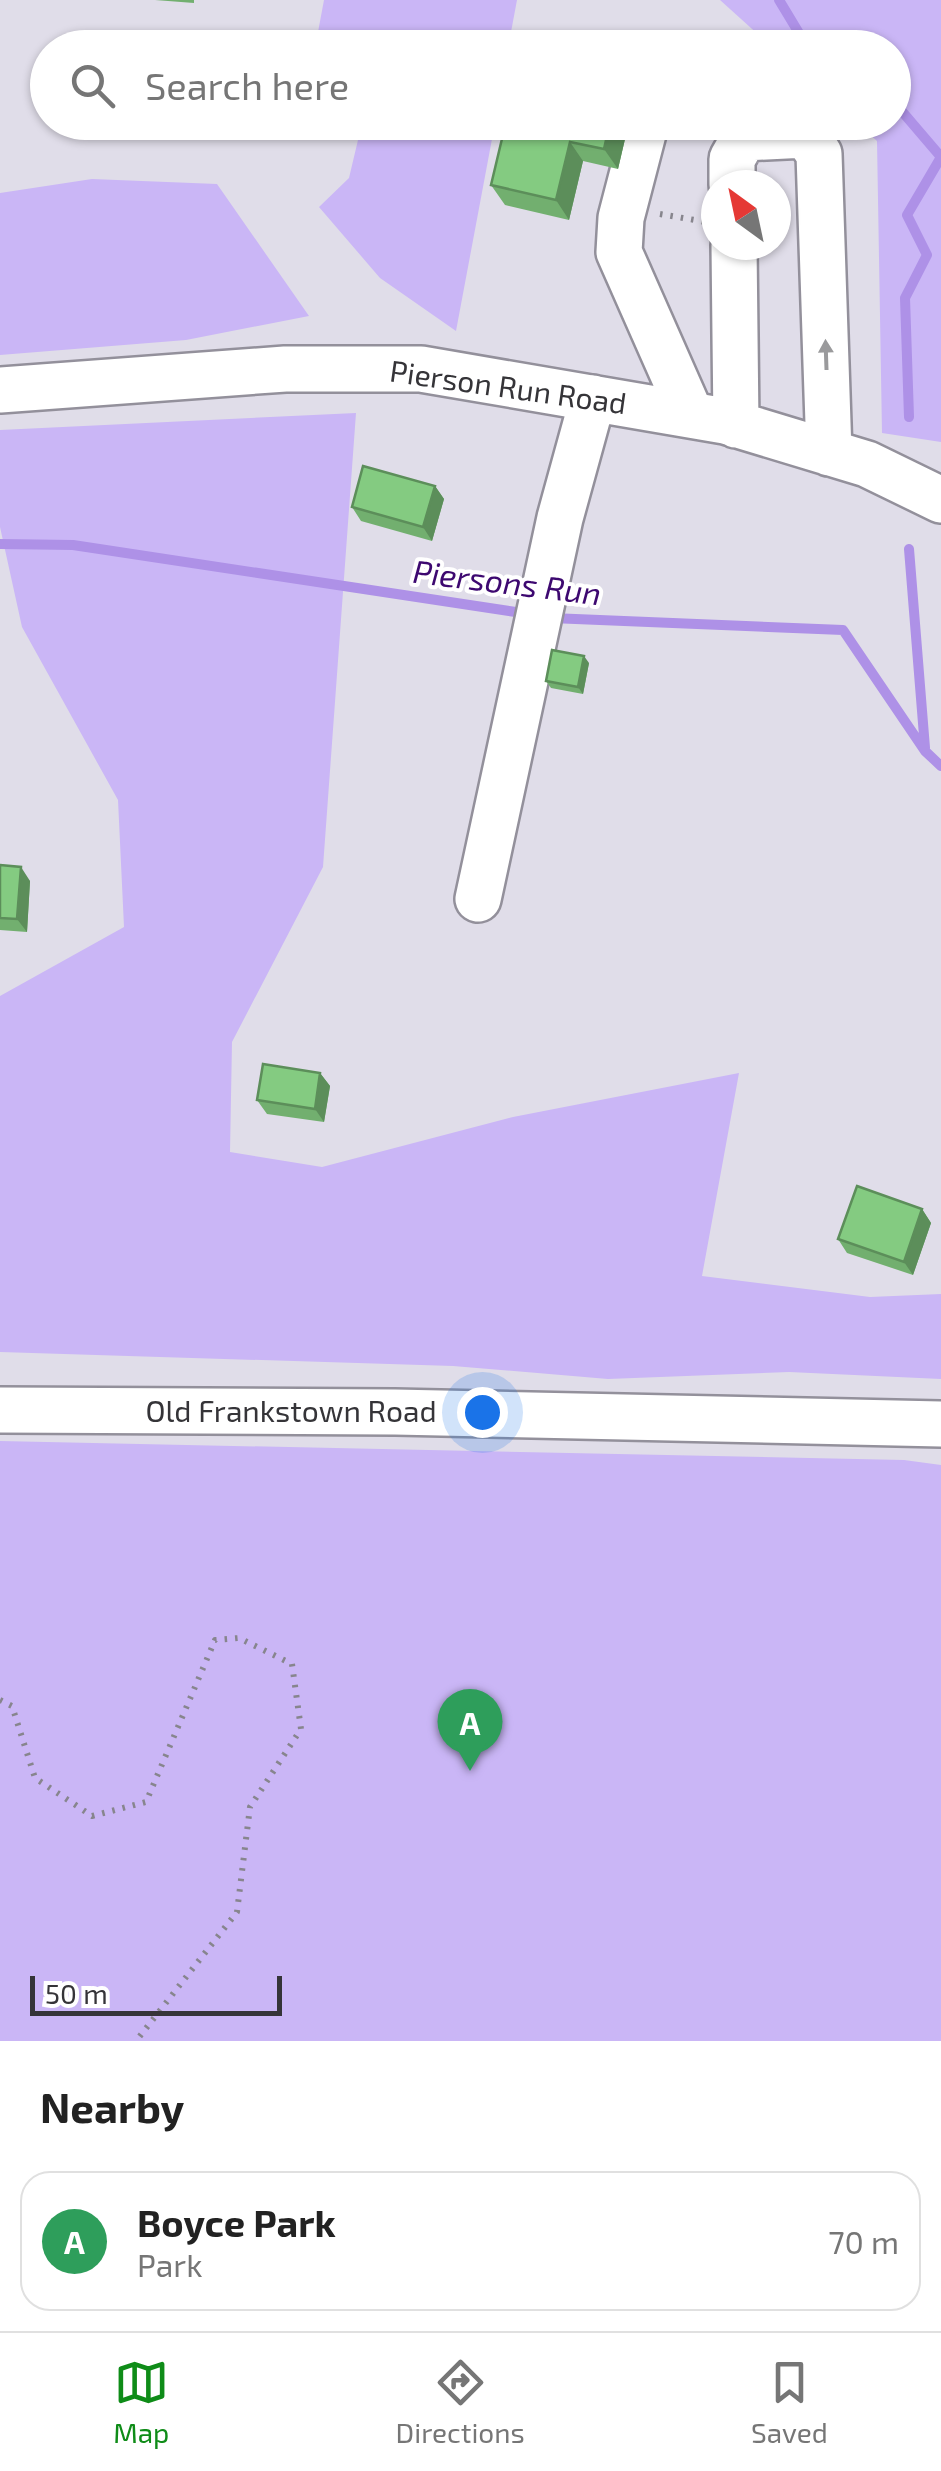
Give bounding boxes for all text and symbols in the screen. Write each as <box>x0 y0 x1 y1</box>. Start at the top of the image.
search box <box>30 30 911 140</box>
icon: search <box>65 58 120 113</box>
text: Search here <box>145 62 349 108</box>
north arrow <box>701 170 791 260</box>
one-way arrow <box>817 339 833 371</box>
street label: Pierson Run Road <box>388 352 629 420</box>
water label: Piersons Run <box>411 551 603 611</box>
your location <box>457 1387 508 1438</box>
street label: Old Frankstown Road <box>145 1392 437 1428</box>
pin: A <box>438 1688 502 1771</box>
scale bar <box>30 1971 282 2016</box>
text: 50 m <box>45 1976 108 2010</box>
text: Nearby <box>40 2081 184 2131</box>
text: Boyce Park <box>137 2199 336 2245</box>
text: A <box>64 2222 85 2260</box>
text: 70 m <box>828 2222 899 2260</box>
text: Park <box>137 2245 202 2283</box>
tab: Map <box>113 2355 169 2449</box>
tab: Directions <box>396 2355 525 2449</box>
tab: Saved <box>751 2355 828 2449</box>

